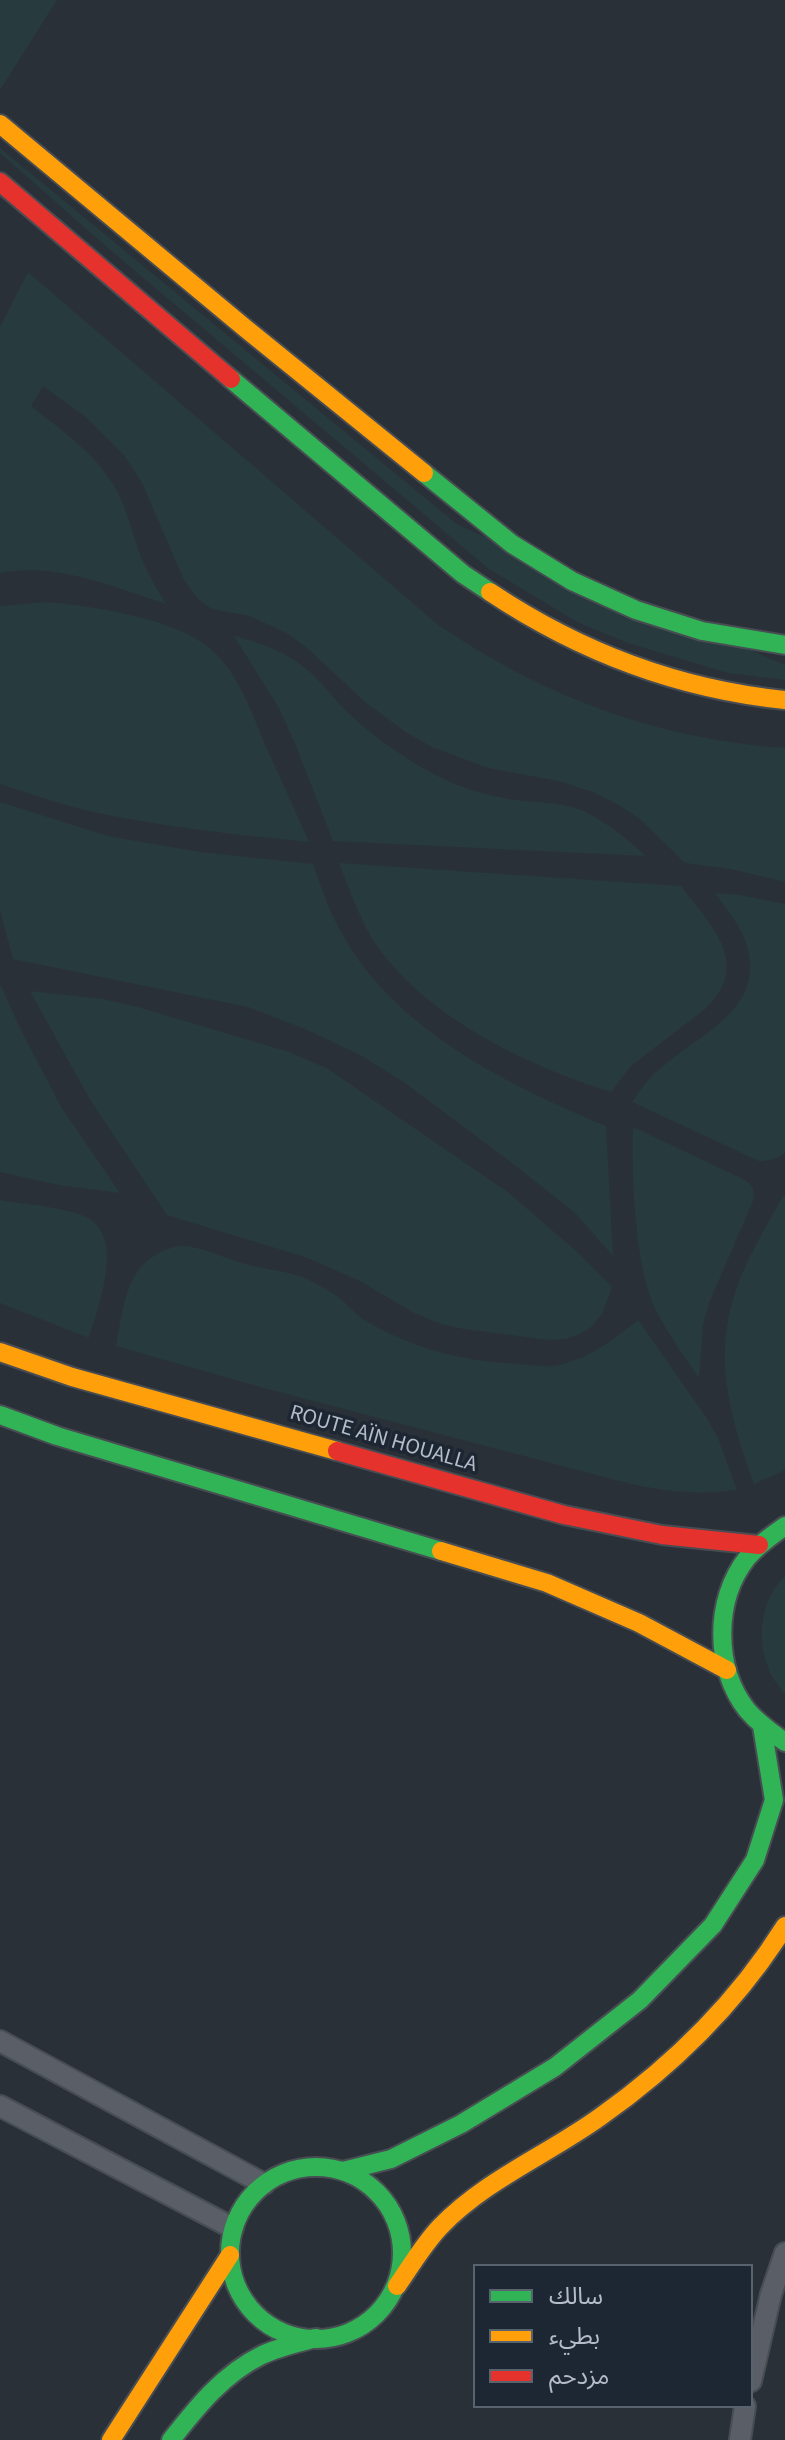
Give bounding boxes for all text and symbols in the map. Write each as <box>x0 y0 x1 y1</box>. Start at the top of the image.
street label: ROUTE AÏN HOUALLA <box>286 1401 480 1479</box>
legend <box>473 2264 753 2408</box>
text: سالك <box>549 2279 603 2314</box>
text: بطيء <box>549 2319 600 2354</box>
text: مزدحم <box>549 2359 609 2394</box>

